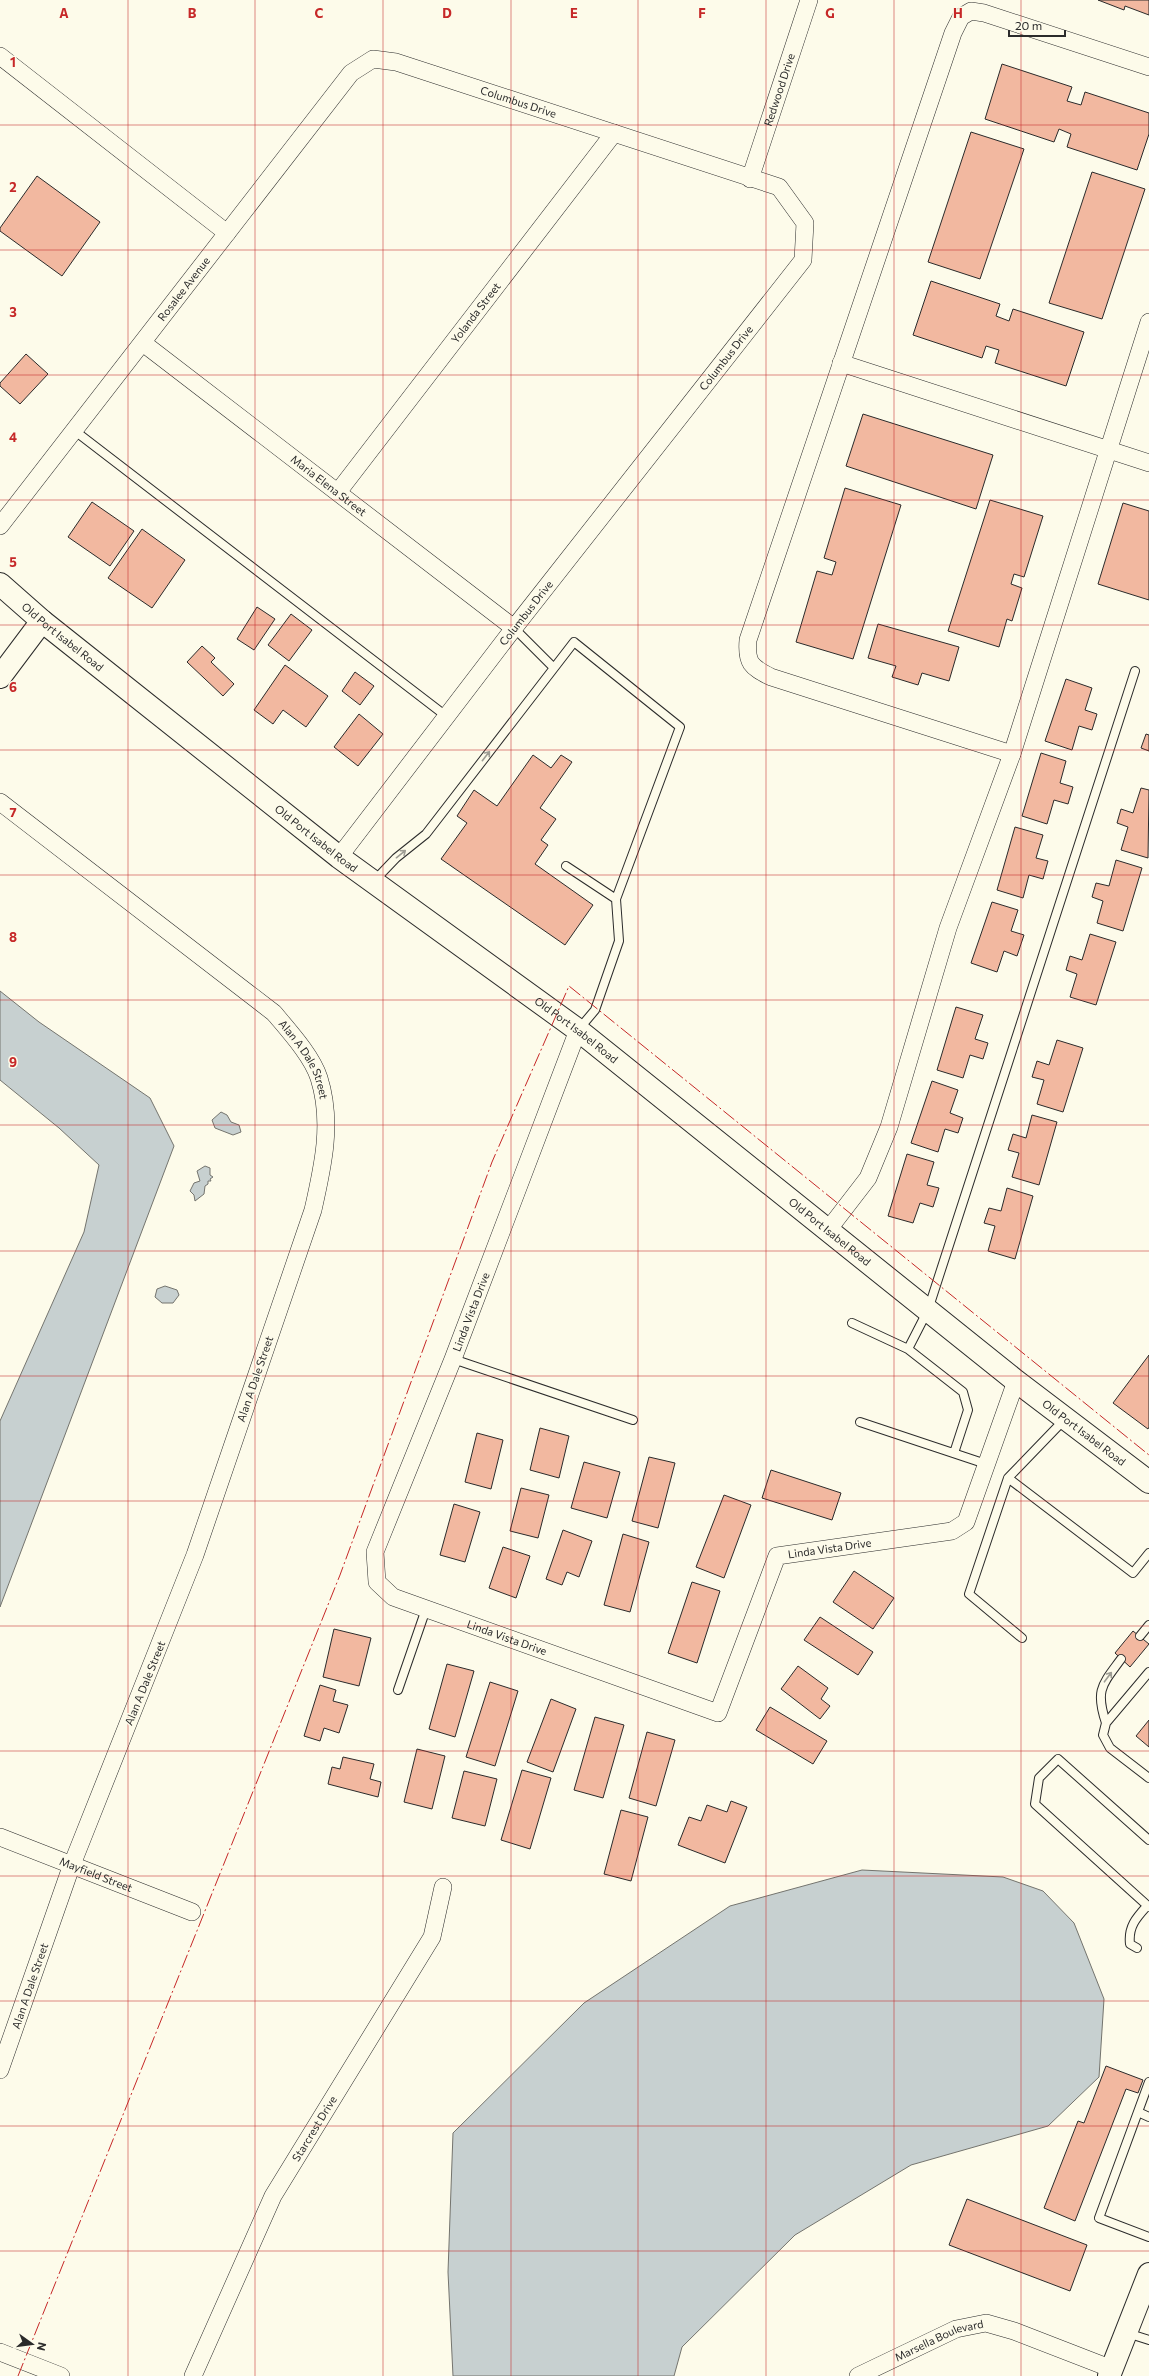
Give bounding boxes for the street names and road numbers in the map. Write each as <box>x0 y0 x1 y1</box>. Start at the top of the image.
street label: Redwood Drive <box>761 51 797 128</box>
street label: Columbus Drive <box>479 83 558 120</box>
street label: Rosalee Avenue <box>154 254 212 323</box>
street label: Yolanda Street <box>448 279 503 345</box>
street label: Columbus Drive <box>696 322 755 393</box>
street label: Maria Elena Street <box>289 452 370 519</box>
street label: Columbus Drive <box>496 577 555 648</box>
street label: Old Port Isabel Road <box>20 599 106 673</box>
street label: Old Port Isabel Road <box>273 802 360 874</box>
street label: Old Port Isabel Road <box>532 994 621 1066</box>
street label: Alan A Dale Street <box>276 1017 331 1101</box>
street label: Old Port Isabel Road <box>786 1195 874 1268</box>
street label: Linda Vista Drive <box>449 1270 492 1353</box>
street label: Alan A Dale Street <box>234 1334 275 1423</box>
street label: Old Port Isabel Road <box>1040 1396 1129 1468</box>
street label: Linda Vista Drive <box>787 1536 872 1560</box>
street label: Linda Vista Drive <box>465 1617 549 1657</box>
street label: Alan A Dale Street <box>122 1638 168 1727</box>
street label: Mayfield Street <box>58 1854 135 1894</box>
street label: Alan A Dale Street <box>9 1941 50 2030</box>
street label: Starcrest Drive <box>289 2093 339 2164</box>
street label: Marsella Boulevard <box>892 2317 984 2363</box>

